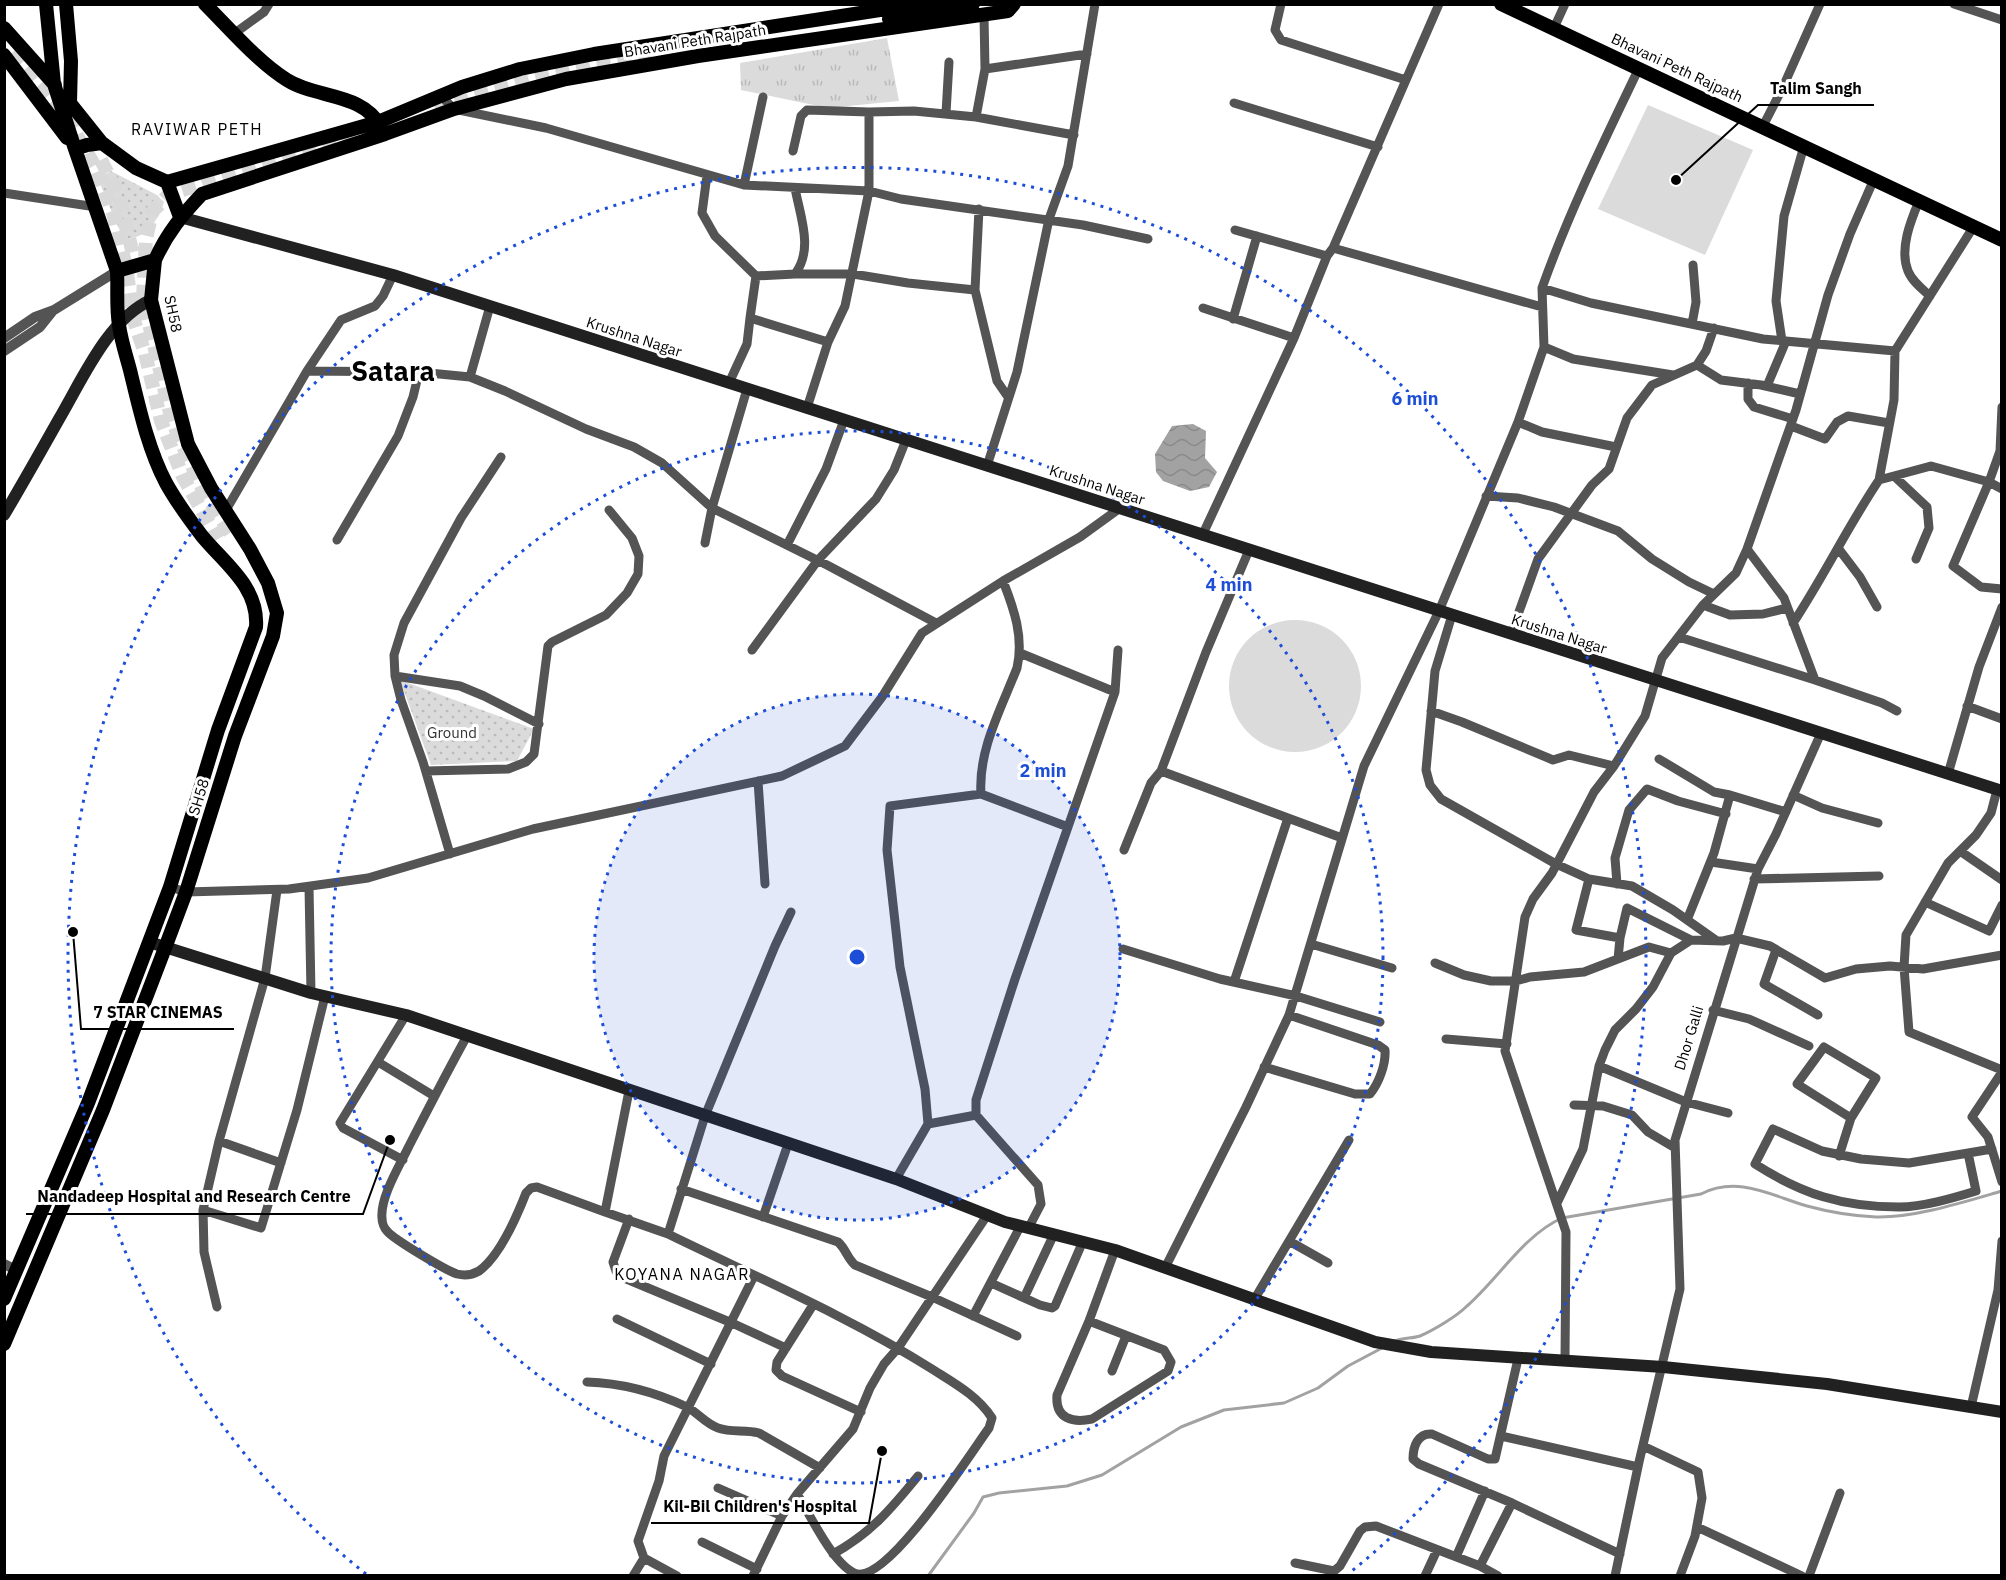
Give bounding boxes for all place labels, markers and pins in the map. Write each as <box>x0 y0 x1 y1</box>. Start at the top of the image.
callout: Talim Sangh <box>1758 71 1874 105</box>
centre of rings <box>847 947 867 967</box>
callout: 7 STAR CINEMAS <box>81 995 234 1029</box>
callout: Nandadeep Hospital and Research Centre <box>26 1180 363 1214</box>
callout: Kil-Bil Children's Hospital <box>651 1489 869 1523</box>

